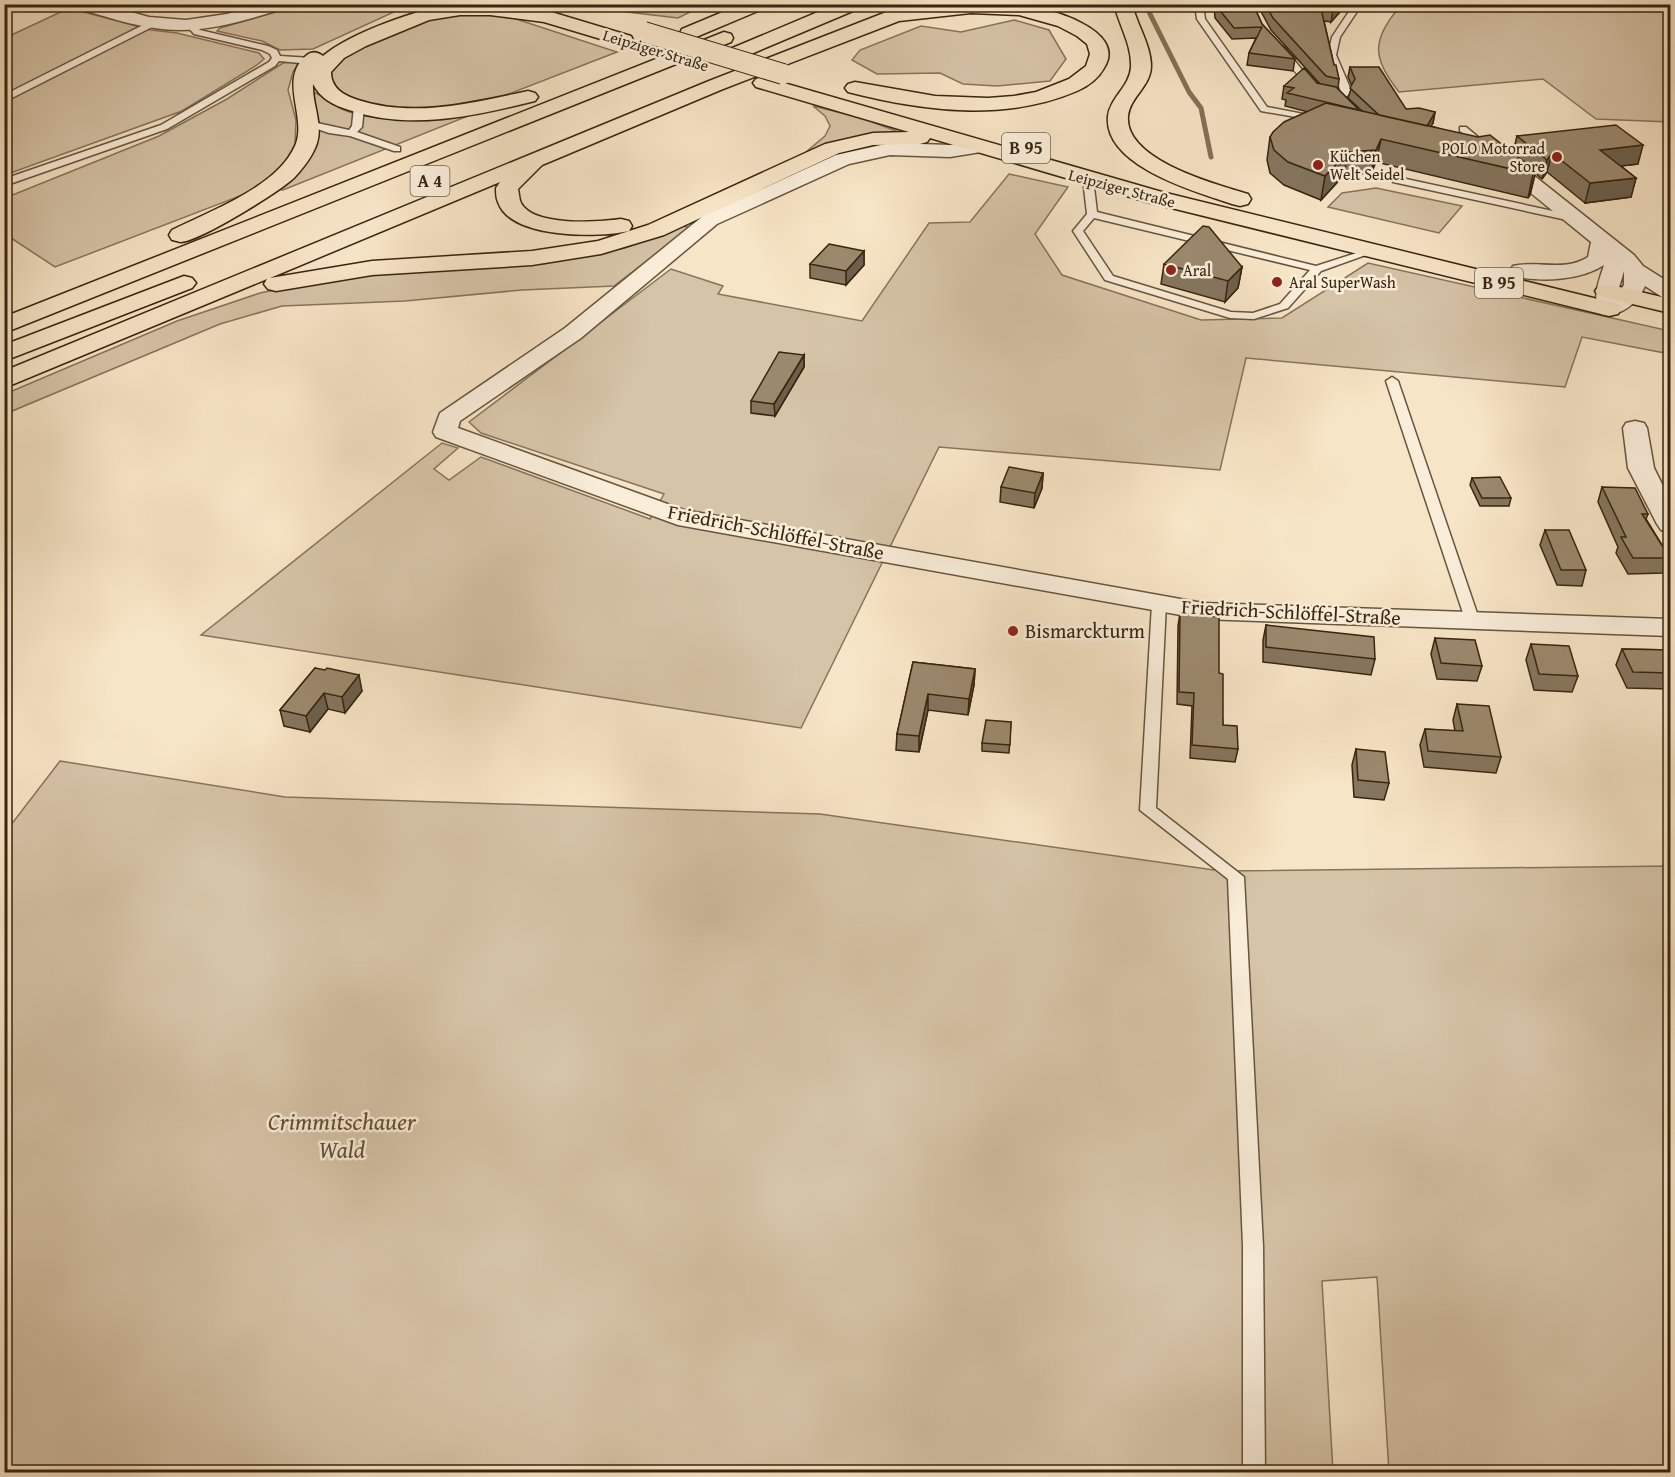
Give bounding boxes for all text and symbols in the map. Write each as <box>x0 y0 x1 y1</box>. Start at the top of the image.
street label: Leipziger Straße <box>600 22 712 78</box>
road number: B 95 <box>1002 133 1050 163</box>
place label: POLO Motorrad Store <box>1441 136 1545 178</box>
place label: Küchen Welt Seidel <box>1330 144 1405 186</box>
marker: POLO Motorrad Store <box>1550 150 1564 164</box>
marker: Küchen Welt Seidel <box>1311 158 1325 172</box>
street label: Leipziger Straße <box>1066 162 1178 214</box>
road number: A 4 <box>410 166 450 196</box>
place label: Aral <box>1183 258 1212 282</box>
marker: Aral <box>1164 263 1178 277</box>
road number: B 95 <box>1475 268 1523 298</box>
place label: Aral SuperWash <box>1289 270 1396 294</box>
marker: Aral SuperWash <box>1270 275 1284 289</box>
street label: Friedrich-Schlöffel-Straße <box>665 496 887 567</box>
street label: Friedrich-Schlöffel-Straße <box>1181 591 1401 632</box>
place label: Bismarckturm <box>1025 616 1145 645</box>
marker: Bismarckturm <box>1006 624 1020 638</box>
park label: Crimmitschauer Wald <box>268 1104 417 1167</box>

